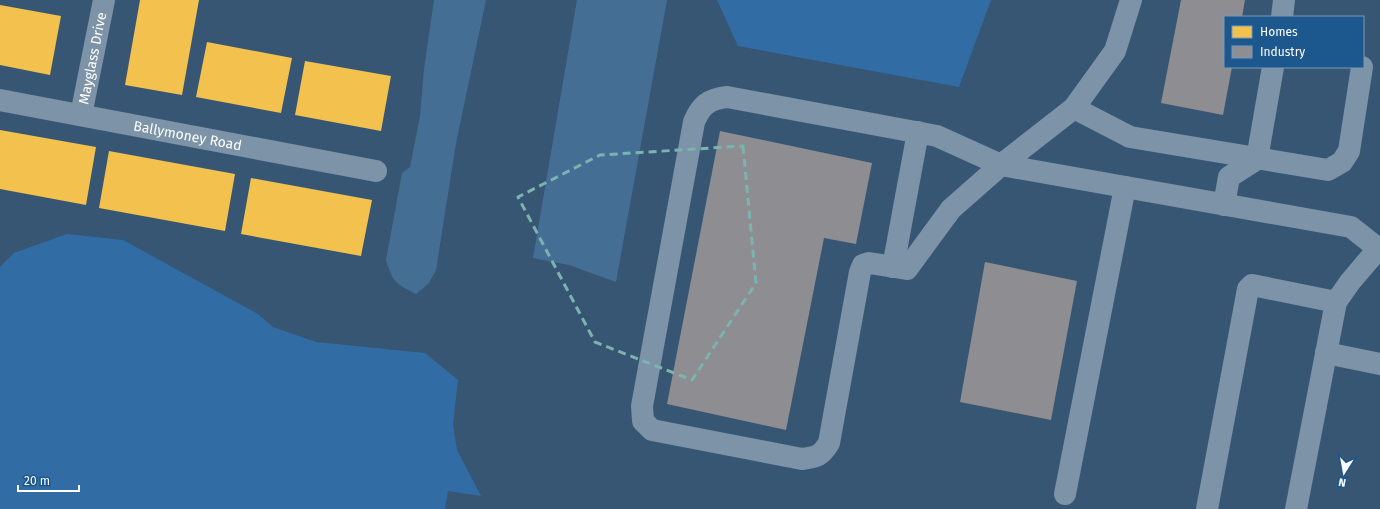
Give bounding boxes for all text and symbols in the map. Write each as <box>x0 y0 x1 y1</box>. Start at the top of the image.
street label: Mayglass Drive <box>75 11 110 106</box>
legend <box>1224 16 1364 68</box>
text: Homes <box>1260 25 1298 39</box>
text: Industry <box>1260 45 1305 59</box>
street label: Ballymoney Road <box>132 117 243 154</box>
north arrow <box>1324 453 1364 493</box>
scale bar <box>18 467 79 493</box>
text: 20 m <box>24 474 50 488</box>
text: N <box>1337 475 1347 489</box>

